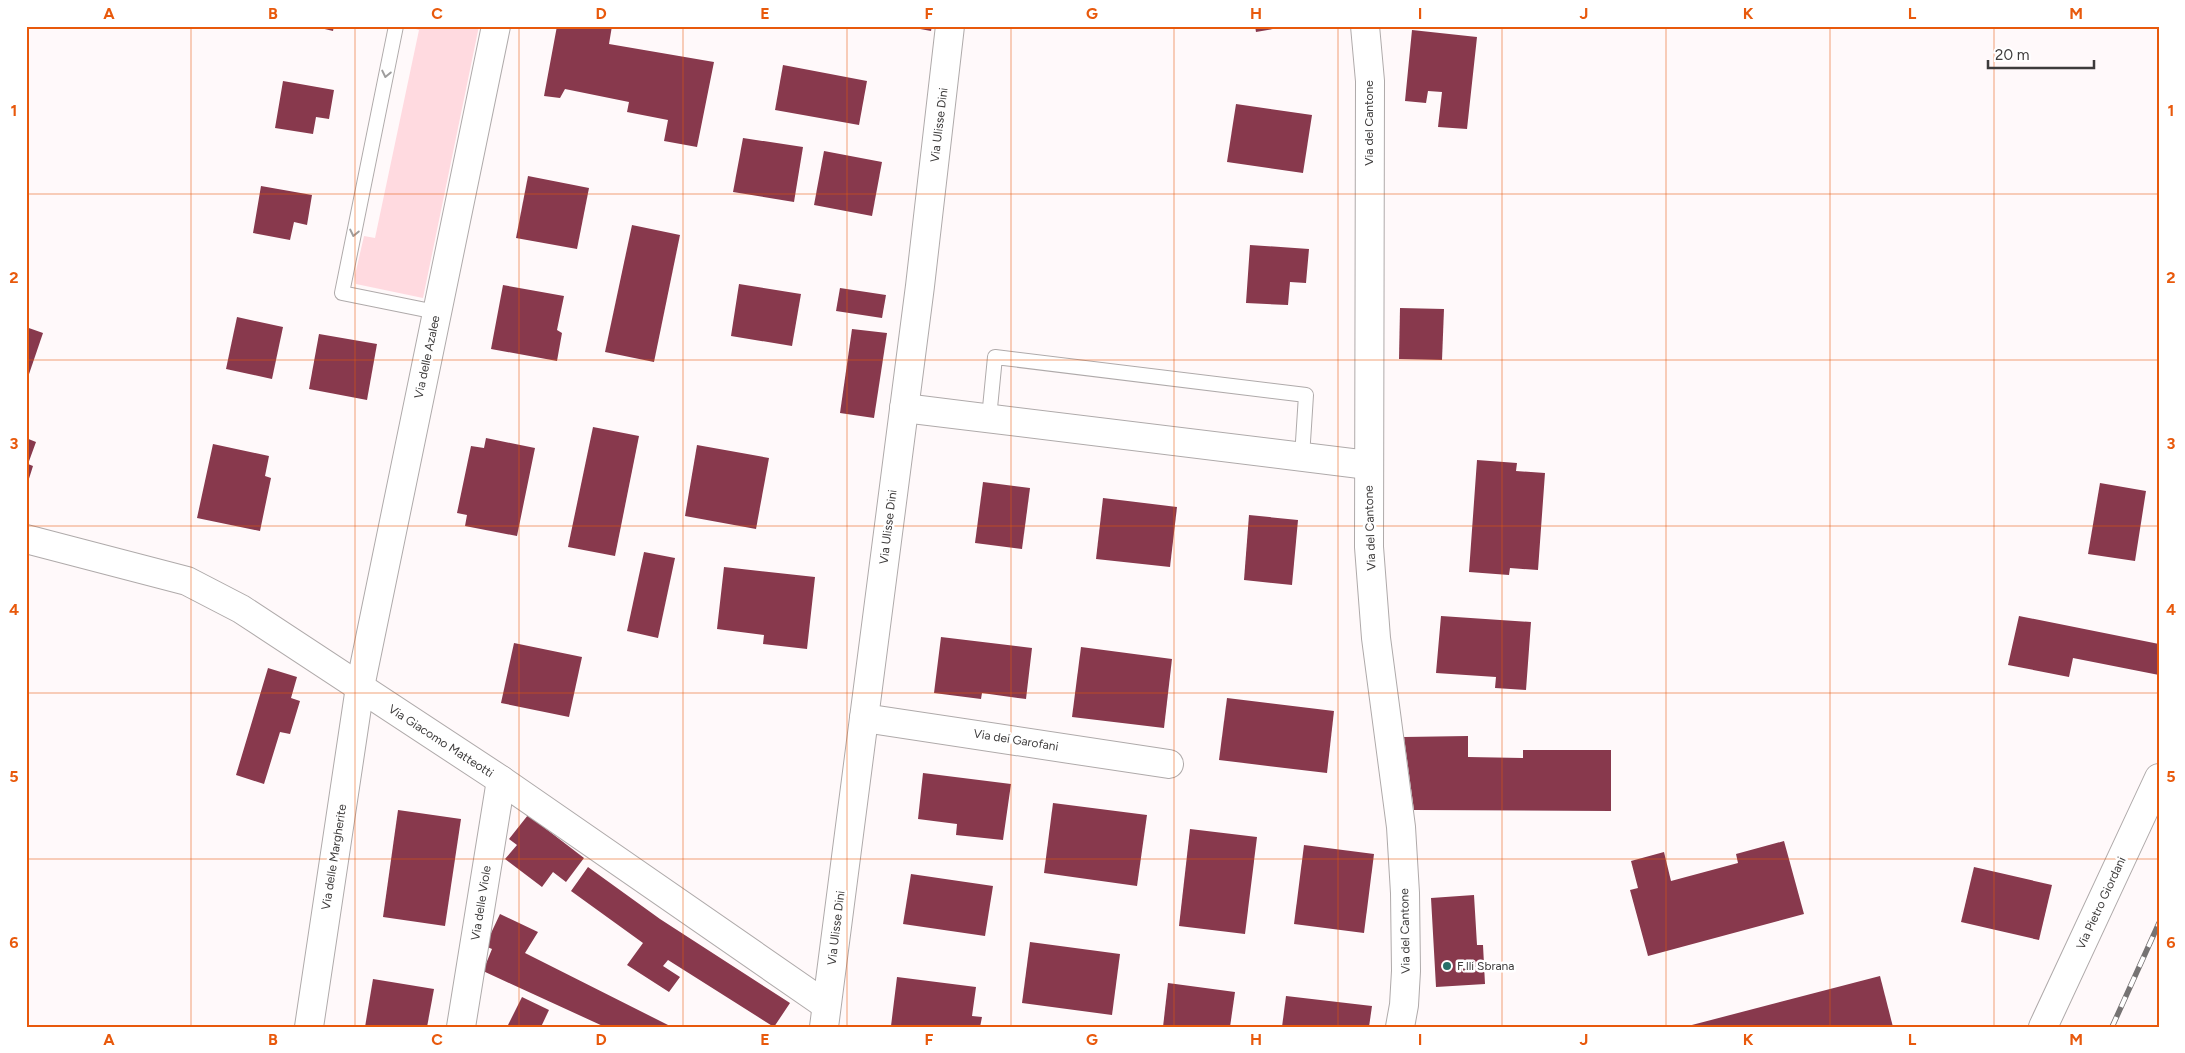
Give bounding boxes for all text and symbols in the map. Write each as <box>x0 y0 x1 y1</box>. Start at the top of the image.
text: A <box>103 4 115 23</box>
text: B <box>268 4 278 23</box>
text: C <box>431 4 443 23</box>
text: D <box>595 4 607 23</box>
text: E <box>760 4 770 23</box>
text: F <box>925 4 934 23</box>
text: G <box>1086 4 1098 23</box>
text: H <box>1250 4 1262 23</box>
text: I <box>1418 4 1422 23</box>
text: J <box>1580 4 1588 23</box>
text: K <box>1743 4 1754 23</box>
text: L <box>1908 4 1917 23</box>
text: M <box>2069 4 2083 23</box>
scale bar <box>1988 38 2094 70</box>
text: 20 m <box>1995 46 2029 64</box>
one-way arrow <box>381 70 392 78</box>
street label: Via del Cantone <box>1362 80 1376 166</box>
street label: Via Ulisse Dini <box>927 87 951 163</box>
text: 1 <box>11 101 17 120</box>
text: 1 <box>2168 101 2174 120</box>
one-way arrow <box>349 229 360 238</box>
text: 2 <box>9 268 19 287</box>
text: 2 <box>2166 268 2176 287</box>
street label: Via delle Azalee <box>411 314 443 400</box>
text: 3 <box>10 434 19 453</box>
text: 3 <box>2167 434 2176 453</box>
street label: Via del Cantone <box>1361 485 1378 571</box>
street label: Via Ulisse Dini <box>876 489 900 565</box>
text: 4 <box>9 600 19 619</box>
text: 4 <box>2166 600 2176 619</box>
street label: Via Giacomo Matteotti <box>386 702 496 780</box>
street label: Via dei Garofani <box>973 726 1059 754</box>
text: 5 <box>9 767 19 786</box>
text: 5 <box>2166 767 2176 786</box>
street label: Via delle Margherite <box>319 803 349 911</box>
street label: Via Pietro Giordani <box>2073 854 2129 952</box>
street label: Via delle Viole <box>468 864 494 942</box>
street label: Via del Cantone <box>1397 888 1413 974</box>
street label: Via Ulisse Dini <box>824 890 848 966</box>
text: 6 <box>9 933 19 952</box>
text: 6 <box>2166 933 2176 952</box>
place label: F.lli Sbrana <box>1457 959 1514 973</box>
marker: F.lli Sbrana <box>1441 960 1453 972</box>
text: A <box>103 1030 115 1049</box>
text: B <box>268 1030 278 1049</box>
text: C <box>431 1030 443 1049</box>
text: D <box>595 1030 607 1049</box>
text: E <box>760 1030 770 1049</box>
text: F <box>925 1030 934 1049</box>
text: G <box>1086 1030 1098 1049</box>
text: H <box>1250 1030 1262 1049</box>
text: I <box>1418 1030 1422 1049</box>
text: J <box>1580 1030 1588 1049</box>
text: K <box>1743 1030 1754 1049</box>
text: L <box>1908 1030 1917 1049</box>
text: M <box>2069 1030 2083 1049</box>

